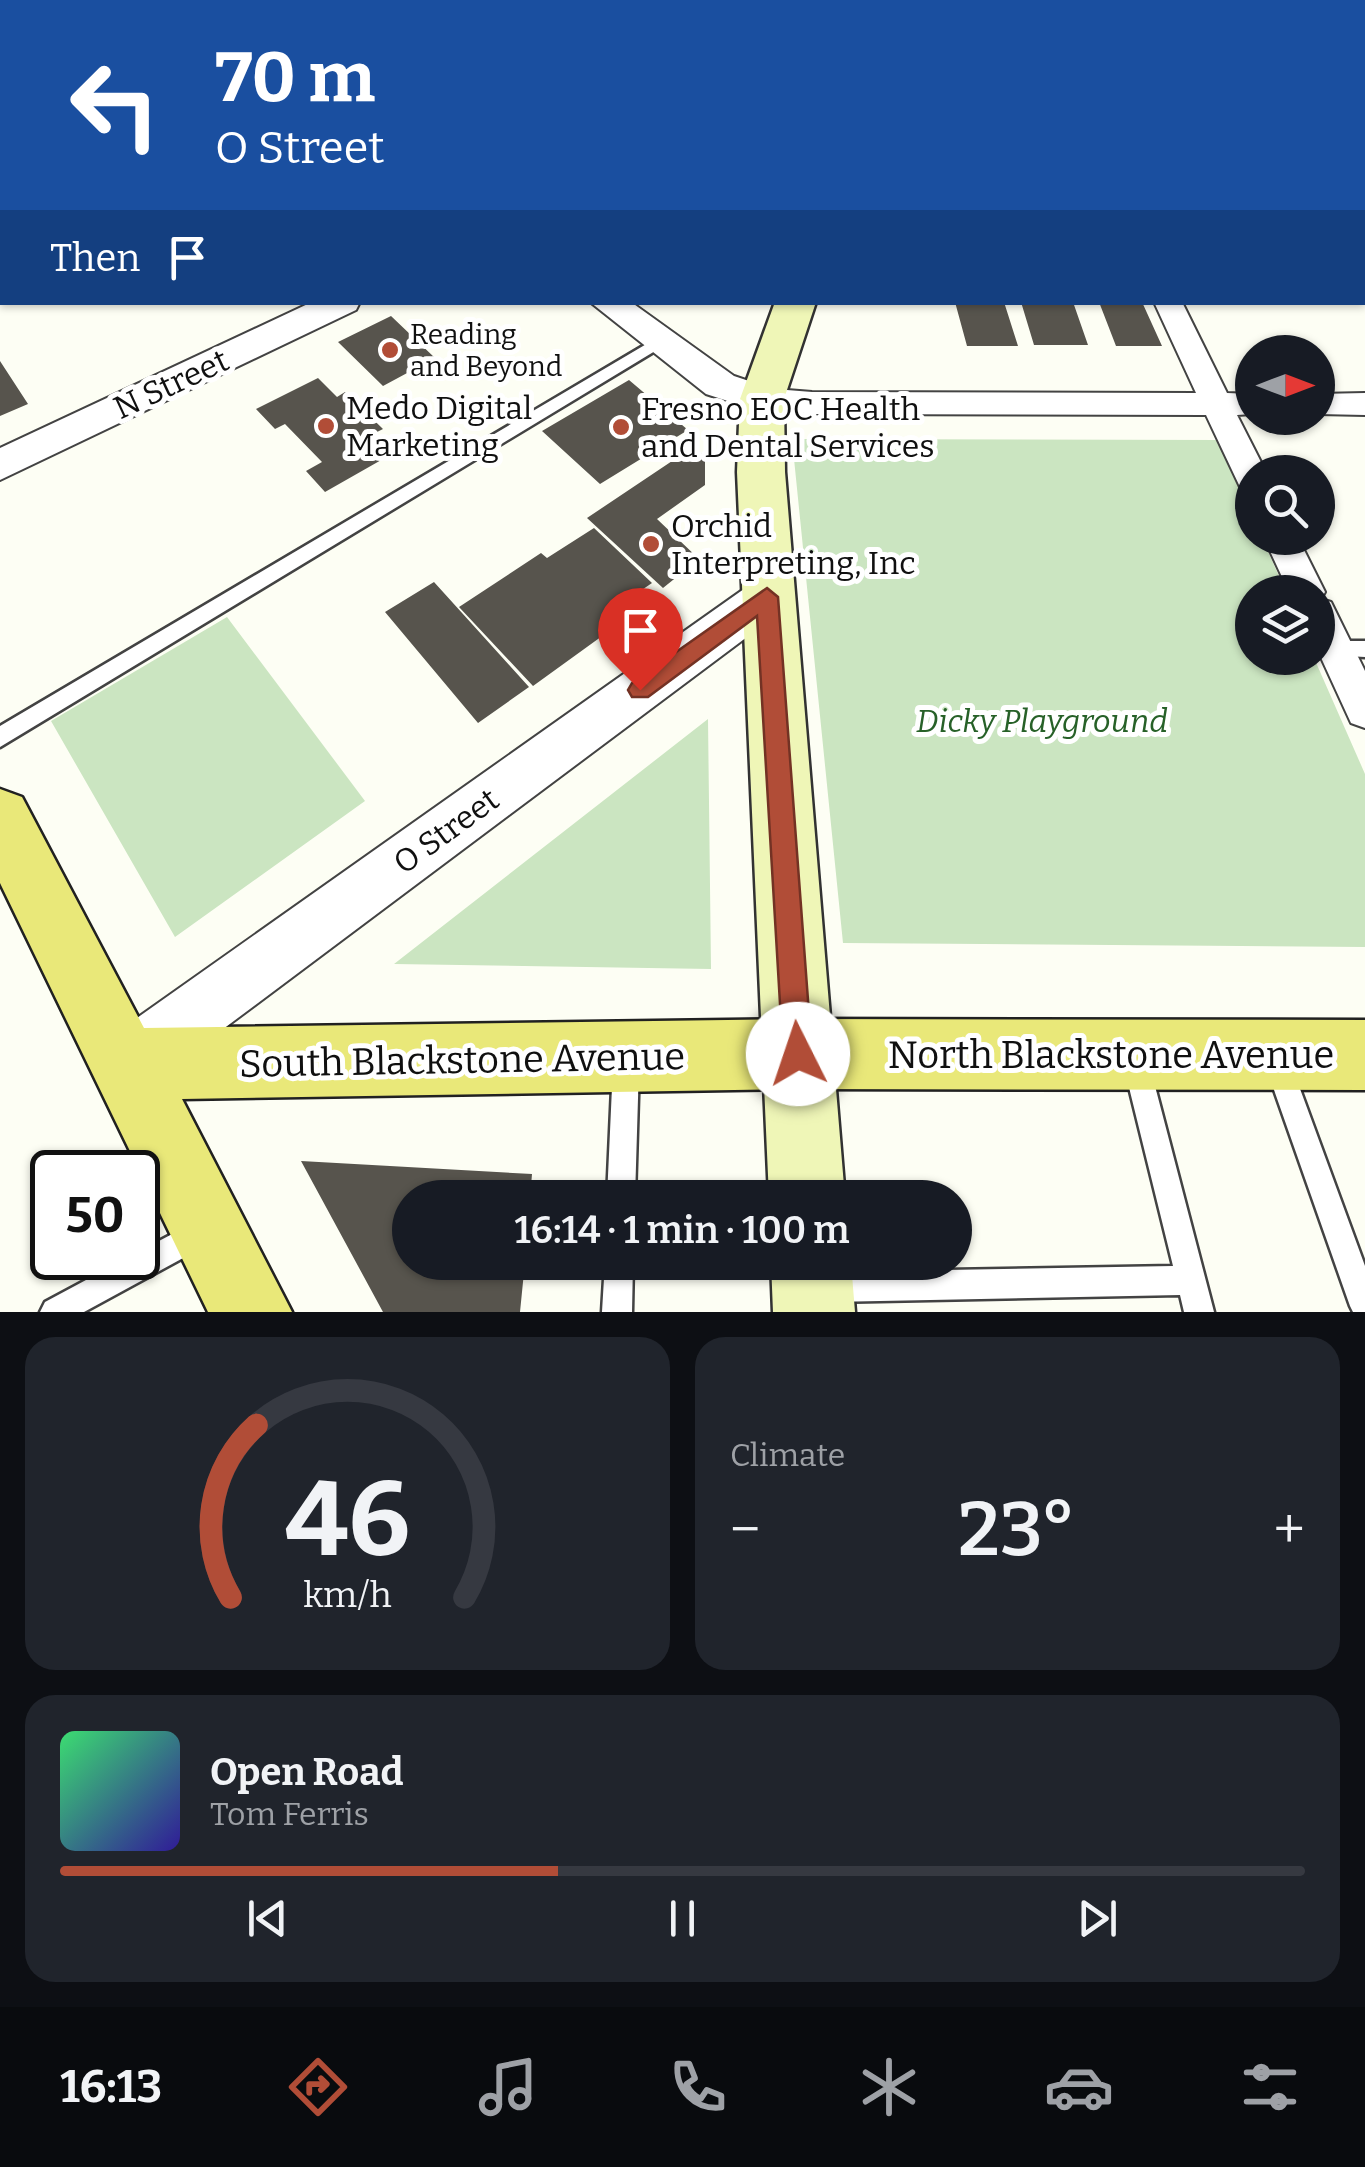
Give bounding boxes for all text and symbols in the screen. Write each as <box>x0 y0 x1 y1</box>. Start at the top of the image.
text: 70 m <box>215 36 375 120</box>
icon: left <box>50 40 180 170</box>
text: O Street <box>215 121 385 175</box>
icon: arrive <box>160 230 215 285</box>
text: Then <box>50 235 140 281</box>
place label: Reading and Beyond <box>410 318 562 383</box>
north arrow <box>1235 335 1335 435</box>
map controls <box>1235 335 1335 675</box>
marker: Reading and Beyond <box>379 339 401 361</box>
street label: N Street <box>108 341 235 427</box>
place label: Medo Digital Marketing <box>346 389 532 464</box>
place label: Fresno EOC Health and Dental Services <box>641 390 935 465</box>
marker: Medo Digital Marketing <box>315 415 337 437</box>
marker: Fresno EOC Health and Dental Services <box>610 416 632 438</box>
button: search <box>1235 455 1335 555</box>
place label: Orchid Interpreting, Inc <box>671 507 916 582</box>
marker: Orchid Interpreting, Inc <box>640 533 662 555</box>
button: layers <box>1235 575 1335 675</box>
pin <box>598 588 683 691</box>
icon: arrive <box>613 603 668 658</box>
park label: Dicky Playground <box>916 702 1168 740</box>
street label: O Street <box>386 780 506 882</box>
position arrow <box>746 1002 850 1106</box>
street label: North Blackstone Avenue <box>888 1032 1334 1078</box>
street label: South Blackstone Avenue <box>239 1033 685 1087</box>
speed limit sign: 50 <box>30 1150 160 1280</box>
text: 16:14 · 1 min · 100 m <box>514 1207 850 1253</box>
text: Climate <box>730 1436 845 1474</box>
text: 46 <box>285 1458 410 1583</box>
text: 23° <box>958 1485 1076 1575</box>
text: − <box>730 1497 760 1563</box>
text: + <box>1274 1497 1305 1563</box>
text: km/h <box>303 1574 392 1616</box>
text: Open Road <box>210 1749 403 1795</box>
text: Tom Ferris <box>210 1795 369 1833</box>
icon: previous <box>240 1891 295 1946</box>
icon: pause <box>655 1891 710 1946</box>
icon: next <box>1070 1891 1125 1946</box>
icon: directions <box>283 2052 353 2122</box>
icon: music <box>473 2052 543 2122</box>
icon: phone <box>663 2052 733 2122</box>
icon: climate <box>854 2052 924 2122</box>
icon: car <box>1044 2052 1114 2122</box>
icon: filters <box>1235 2052 1305 2122</box>
text: 16:13 <box>60 2060 162 2114</box>

